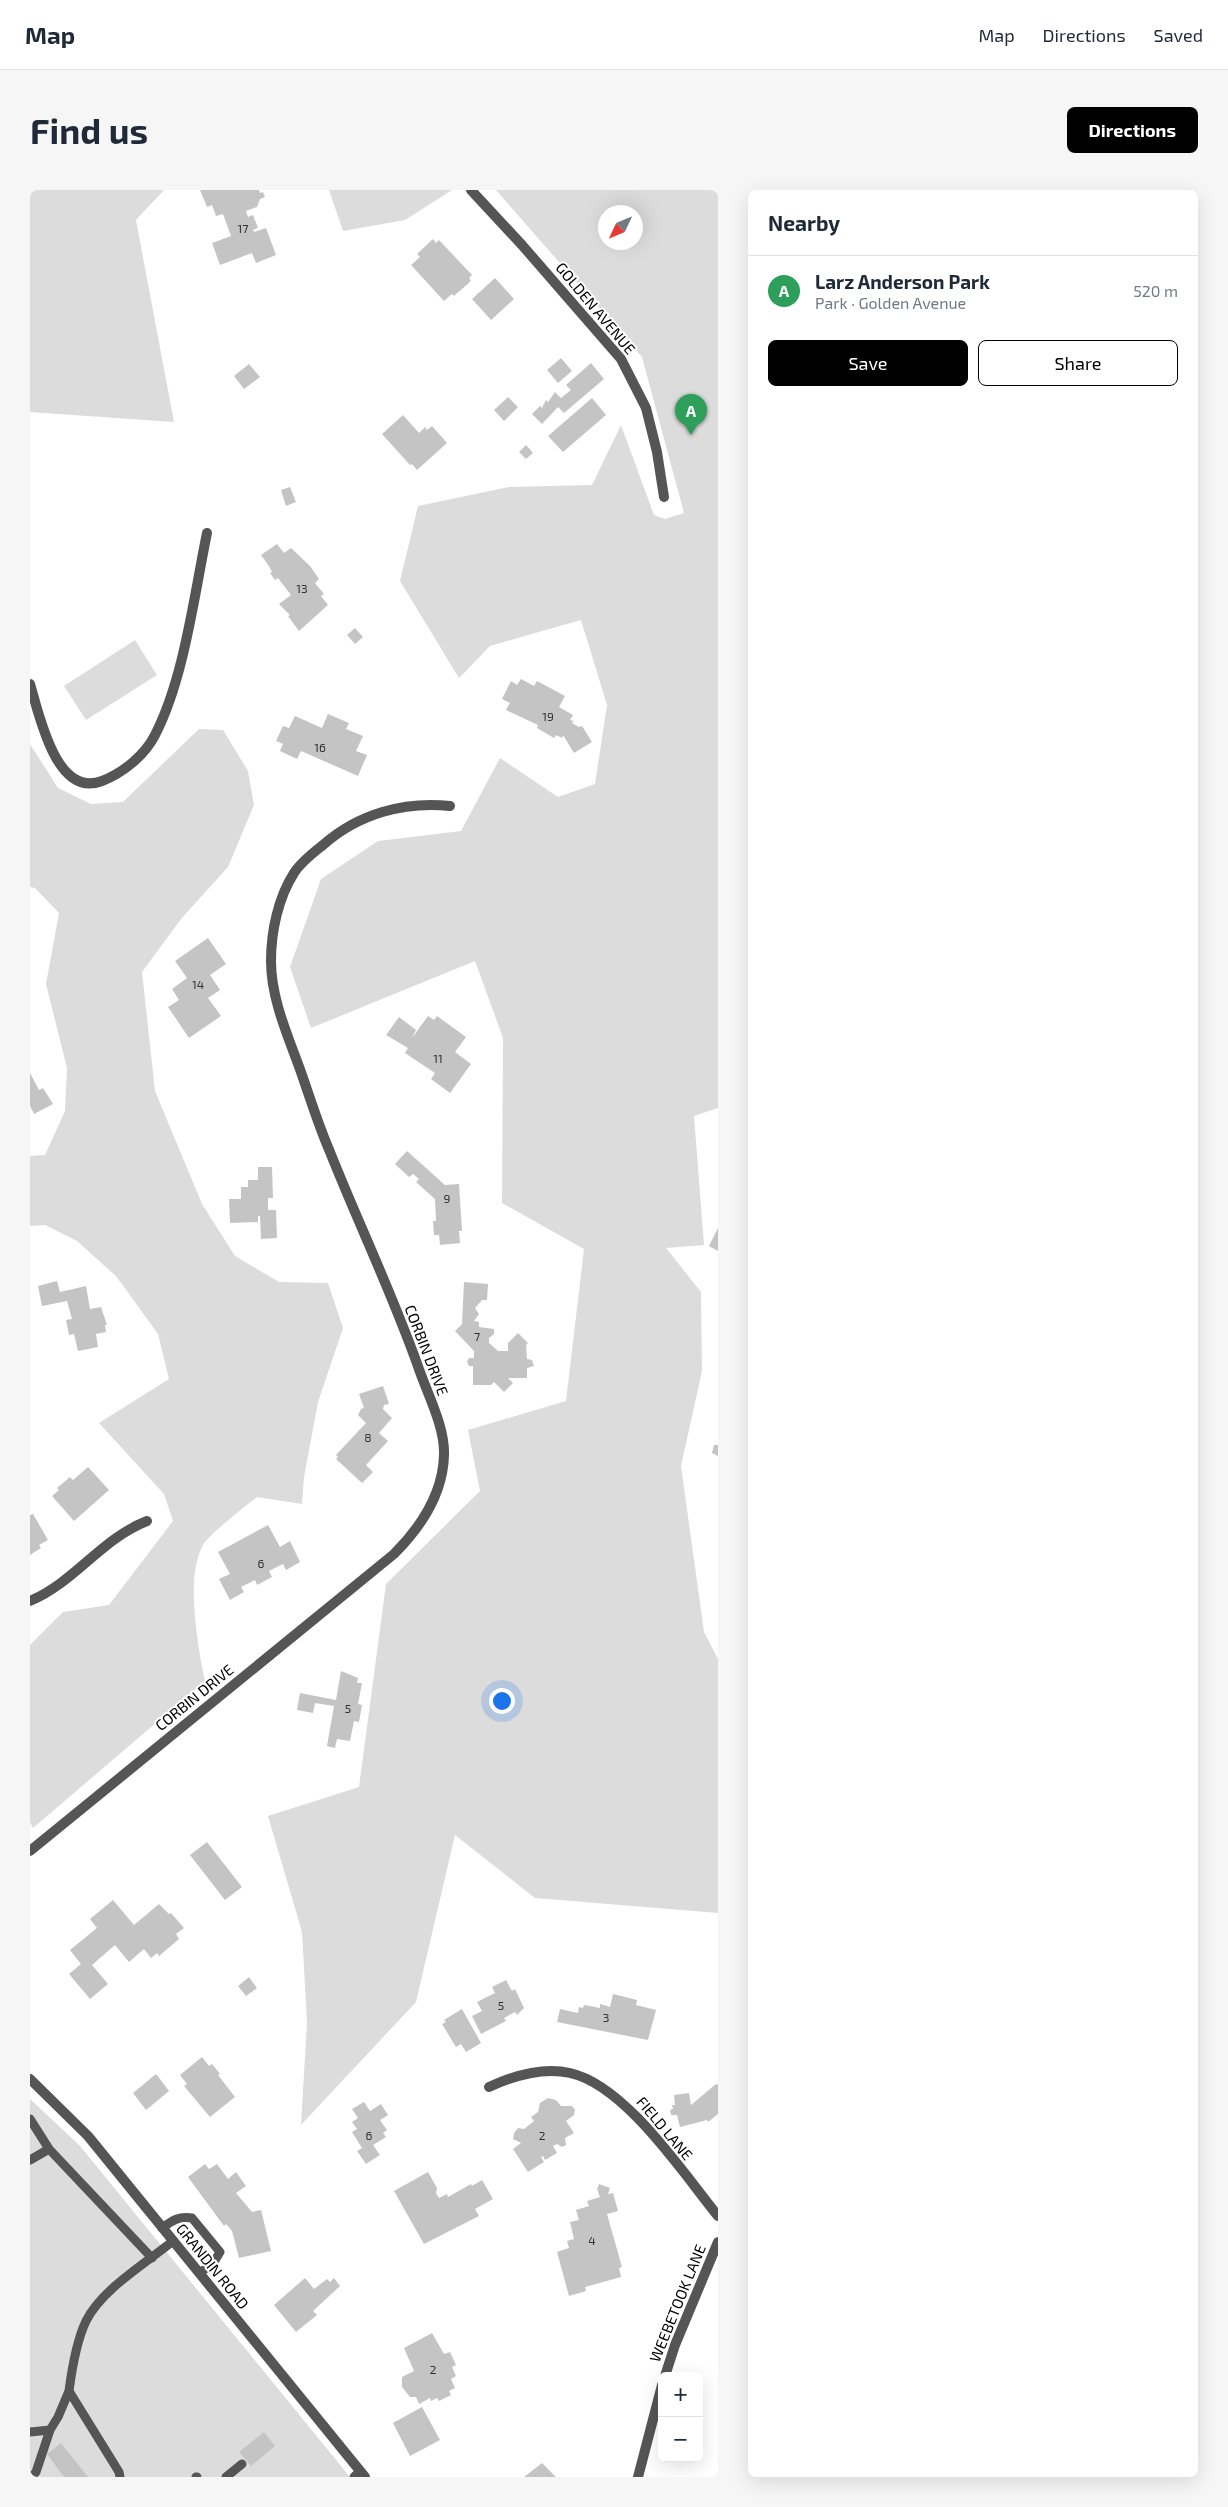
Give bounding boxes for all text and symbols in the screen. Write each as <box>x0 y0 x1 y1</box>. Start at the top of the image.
text: Map <box>25 20 75 49</box>
text: Map <box>978 24 1015 46</box>
text: Directions <box>1043 24 1126 46</box>
text: Saved <box>1154 24 1203 46</box>
button: Directions <box>1067 107 1198 153</box>
text: Find us <box>30 109 148 151</box>
north arrow <box>598 205 643 250</box>
text: Nearby <box>768 210 840 235</box>
house number: 17 <box>238 221 248 235</box>
street label: GOLDEN AVENUE <box>552 258 640 358</box>
text: Larz Anderson Park <box>815 270 990 293</box>
text: A <box>779 281 789 300</box>
text: 520 m <box>1133 281 1178 300</box>
text: Park · Golden Avenue <box>815 293 966 312</box>
button: Save <box>768 340 968 386</box>
button: Share <box>978 340 1178 386</box>
pin: A <box>675 394 707 435</box>
house number: 13 <box>296 581 308 595</box>
house number: 19 <box>542 709 554 723</box>
house number: 16 <box>314 740 326 754</box>
house number: 14 <box>192 977 204 991</box>
house number: 11 <box>433 1051 443 1065</box>
house number: 9 <box>444 1191 451 1205</box>
street label: CORBIN DRIVE <box>401 1302 453 1398</box>
house number: 7 <box>474 1329 480 1343</box>
house number: 8 <box>364 1430 372 1444</box>
house number: 6 <box>258 1556 265 1570</box>
street label: CORBIN DRIVE <box>151 1660 237 1734</box>
your location <box>489 1688 515 1714</box>
house number: 5 <box>345 1701 351 1715</box>
house number: 5 <box>498 1998 504 2012</box>
house number: 3 <box>603 2010 609 2024</box>
street label: FIELD LANE <box>633 2093 697 2163</box>
house number: 6 <box>366 2128 373 2142</box>
house number: 2 <box>539 2128 546 2142</box>
street label: GRANDIN ROAD <box>173 2220 253 2312</box>
house number: 4 <box>588 2233 596 2247</box>
street label: WEEBETOOK LANE <box>645 2242 709 2364</box>
house number: 2 <box>430 2362 437 2376</box>
map controls <box>658 2372 703 2462</box>
button: + <box>658 2372 703 2417</box>
button: − <box>658 2417 703 2462</box>

